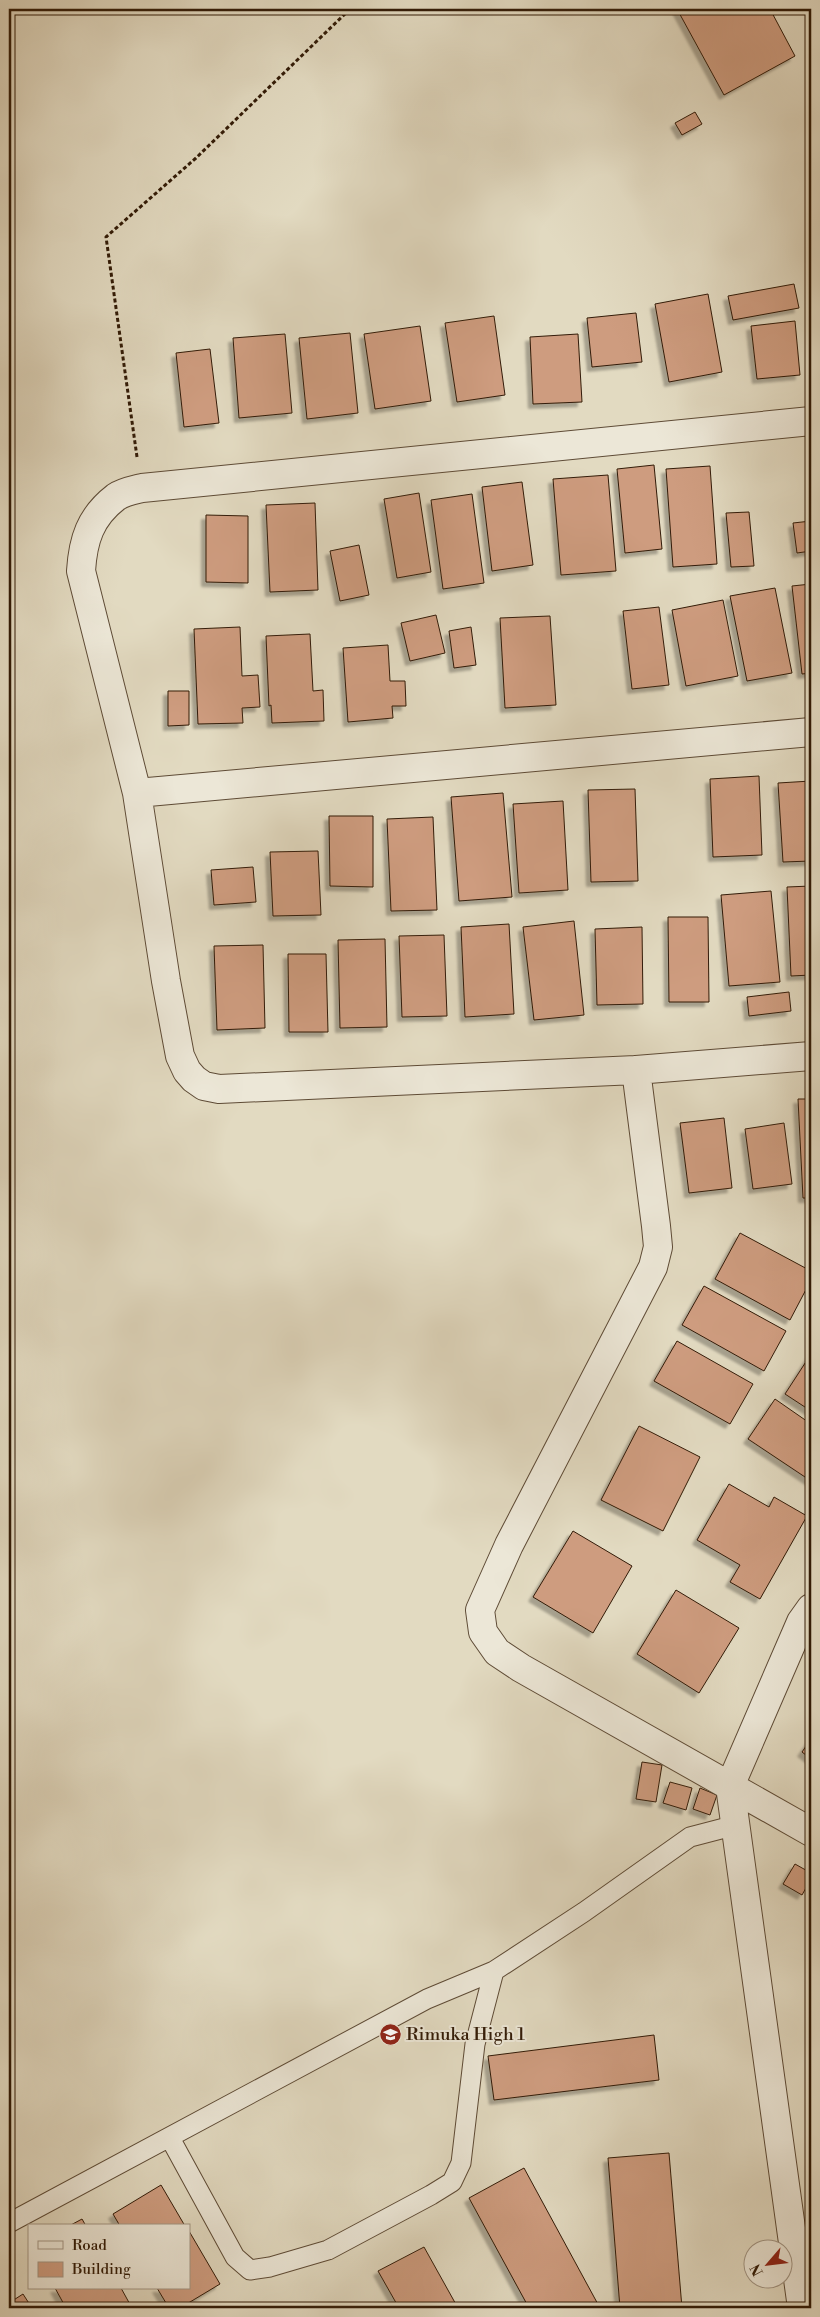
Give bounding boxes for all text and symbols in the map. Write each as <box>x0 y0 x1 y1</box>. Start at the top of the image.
school or university icon: Rimuka High 1 <box>378 2022 402 2046</box>
place label: Rimuka High 1 <box>406 2023 525 2046</box>
legend <box>28 2224 190 2290</box>
text: Road <box>72 2236 107 2255</box>
north arrow <box>742 2240 792 2290</box>
text: Building <box>71 2260 131 2279</box>
text: N <box>747 2261 768 2279</box>

